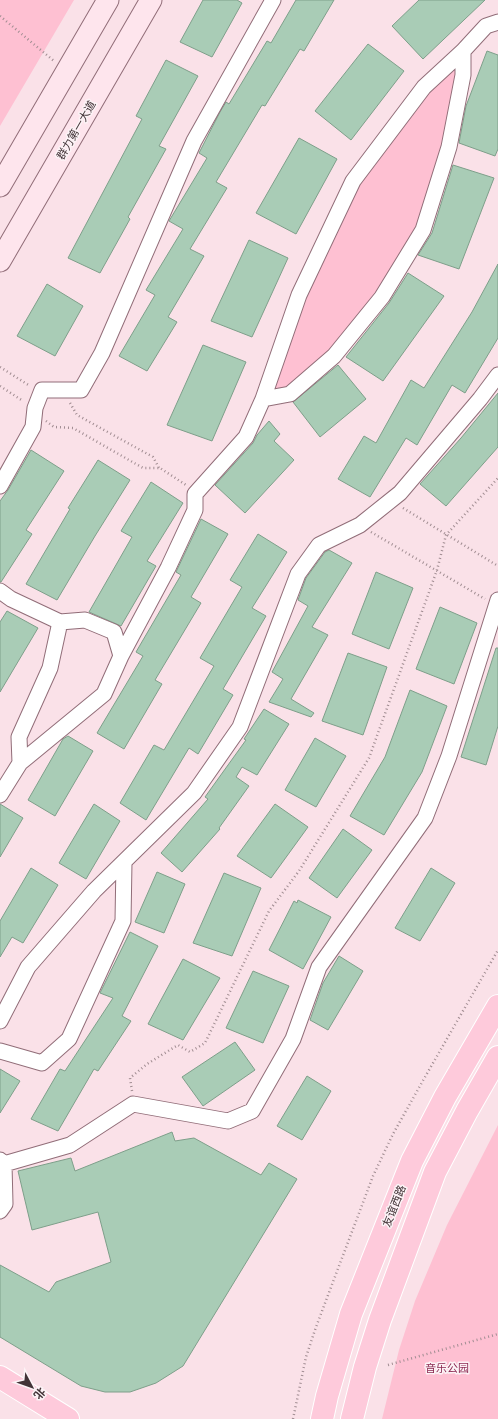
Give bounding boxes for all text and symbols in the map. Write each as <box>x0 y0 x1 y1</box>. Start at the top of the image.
street label: 群力第一大道 <box>54 98 98 162</box>
street label: 友谊西路 <box>380 1183 408 1229</box>
park label: 音乐公园 <box>425 1362 469 1374</box>
north arrow <box>12 1367 52 1407</box>
text: 北 <box>31 1385 48 1402</box>

